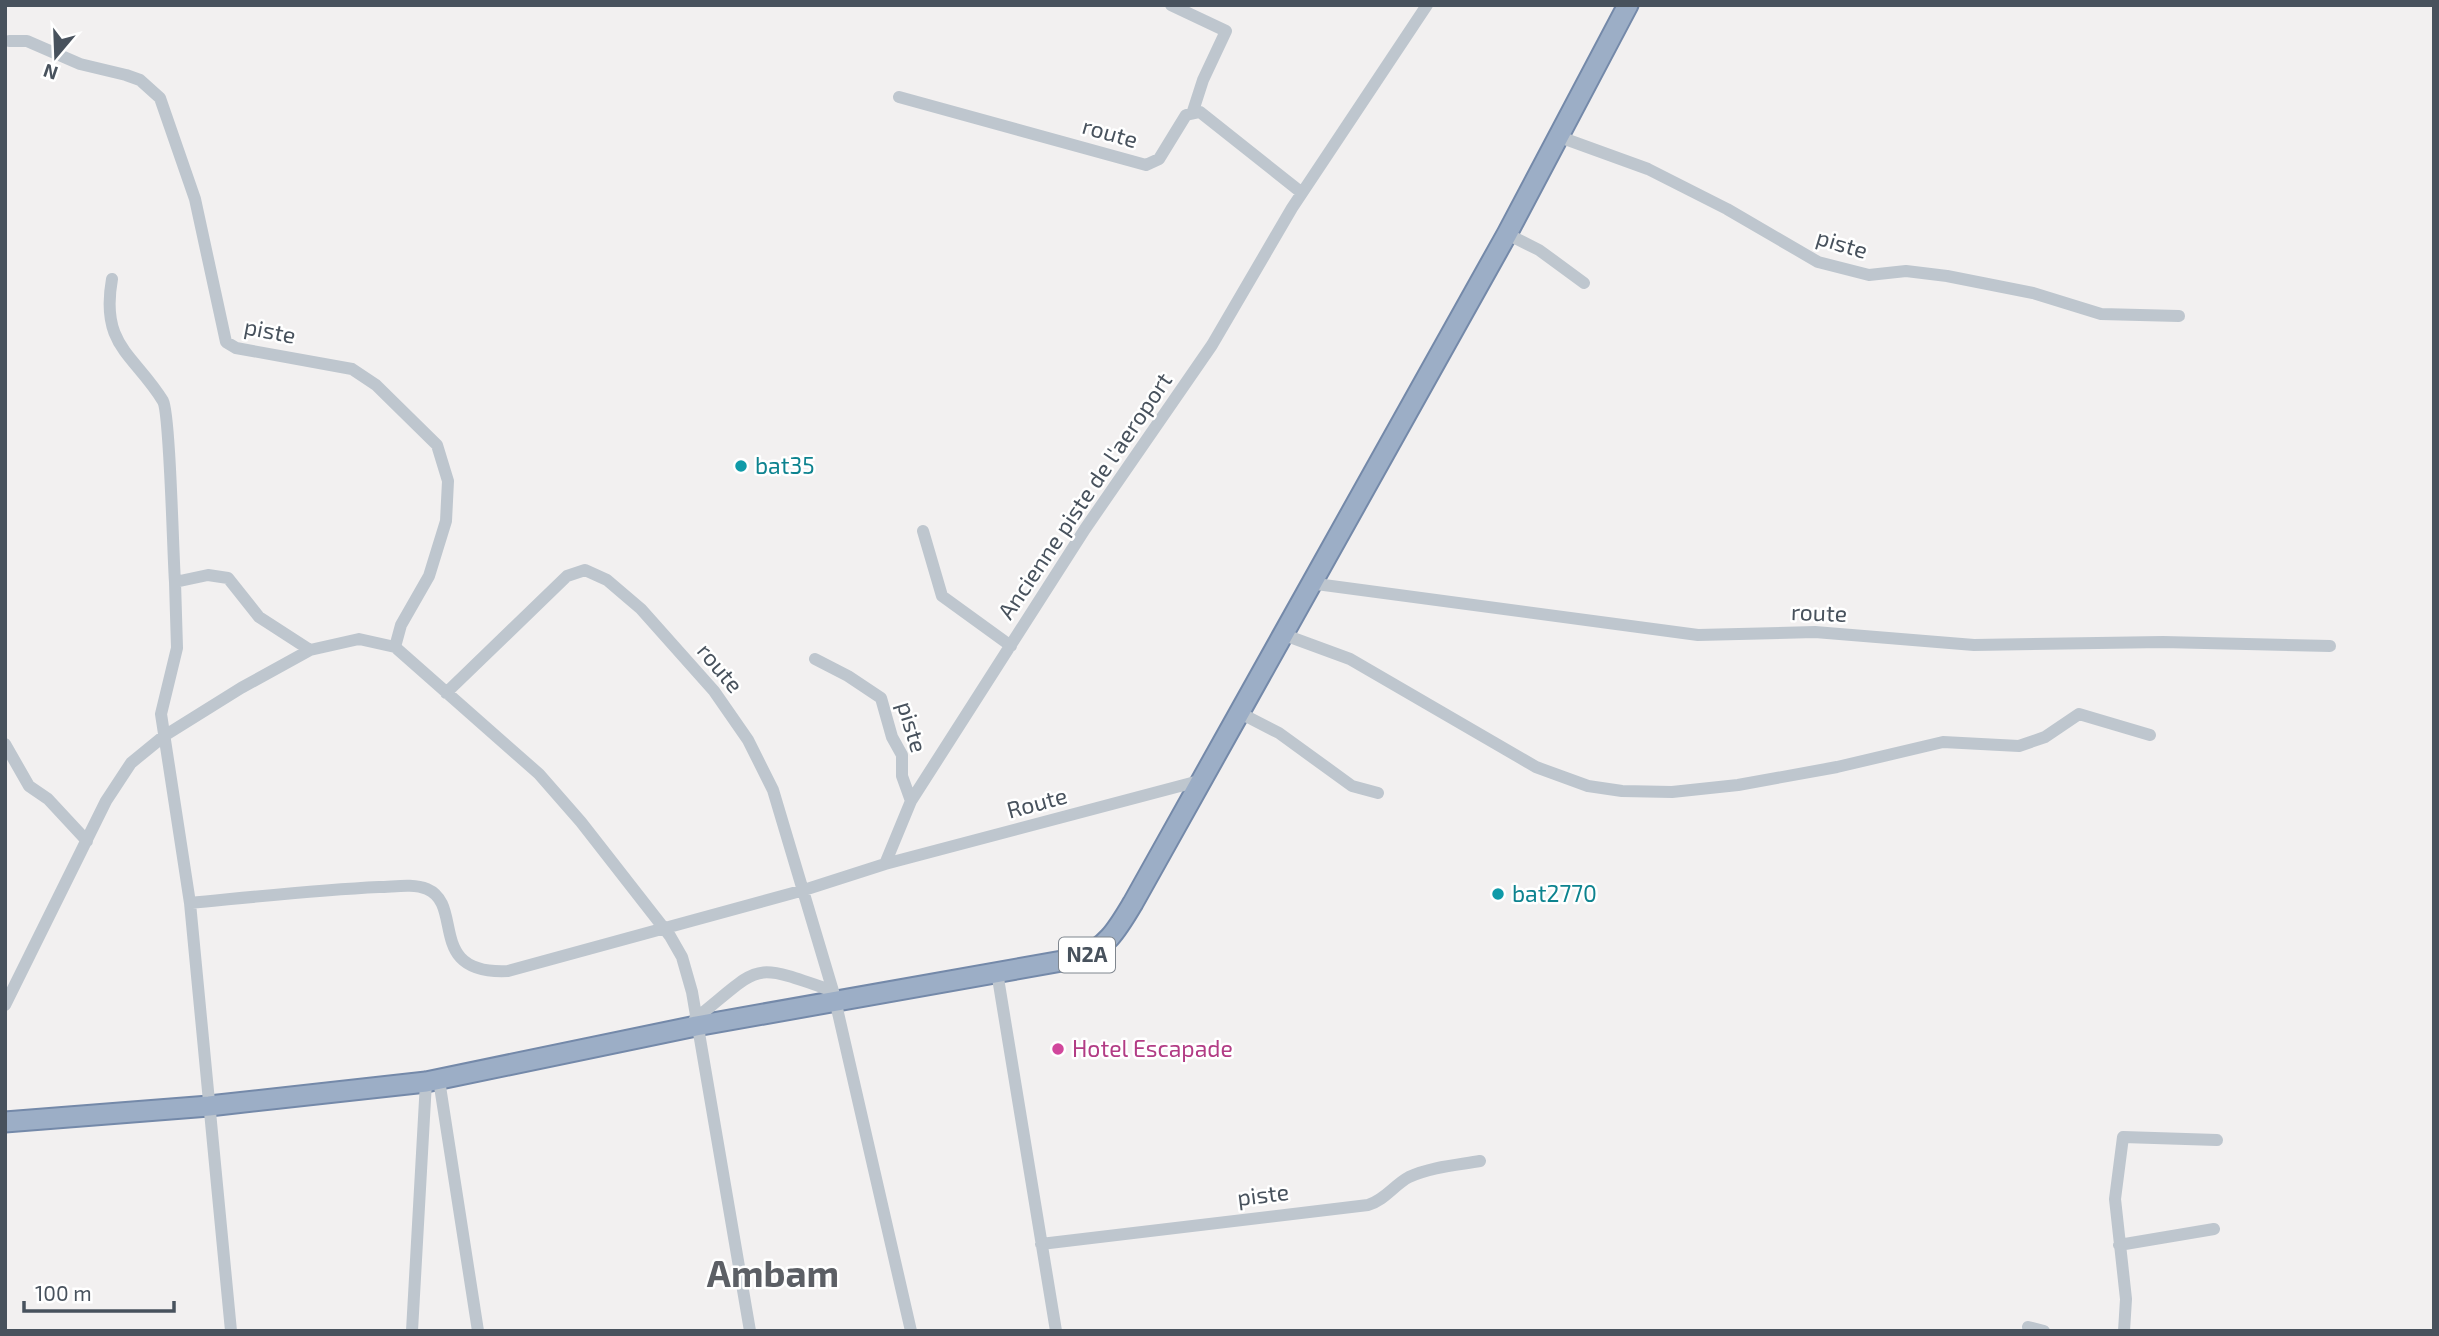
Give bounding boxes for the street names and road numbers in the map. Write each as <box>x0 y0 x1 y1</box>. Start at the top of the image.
street label: route <box>1079 111 1141 153</box>
street label: piste <box>1813 222 1871 264</box>
street label: piste <box>242 311 298 349</box>
street label: Ancienne piste de l'aeroport <box>991 367 1177 624</box>
street label: route <box>1790 597 1848 627</box>
street label: route <box>692 637 750 698</box>
street label: piste <box>892 698 934 756</box>
street label: Route <box>1003 781 1070 824</box>
road number: N2A <box>1059 937 1115 972</box>
street label: piste <box>1235 1177 1290 1211</box>

